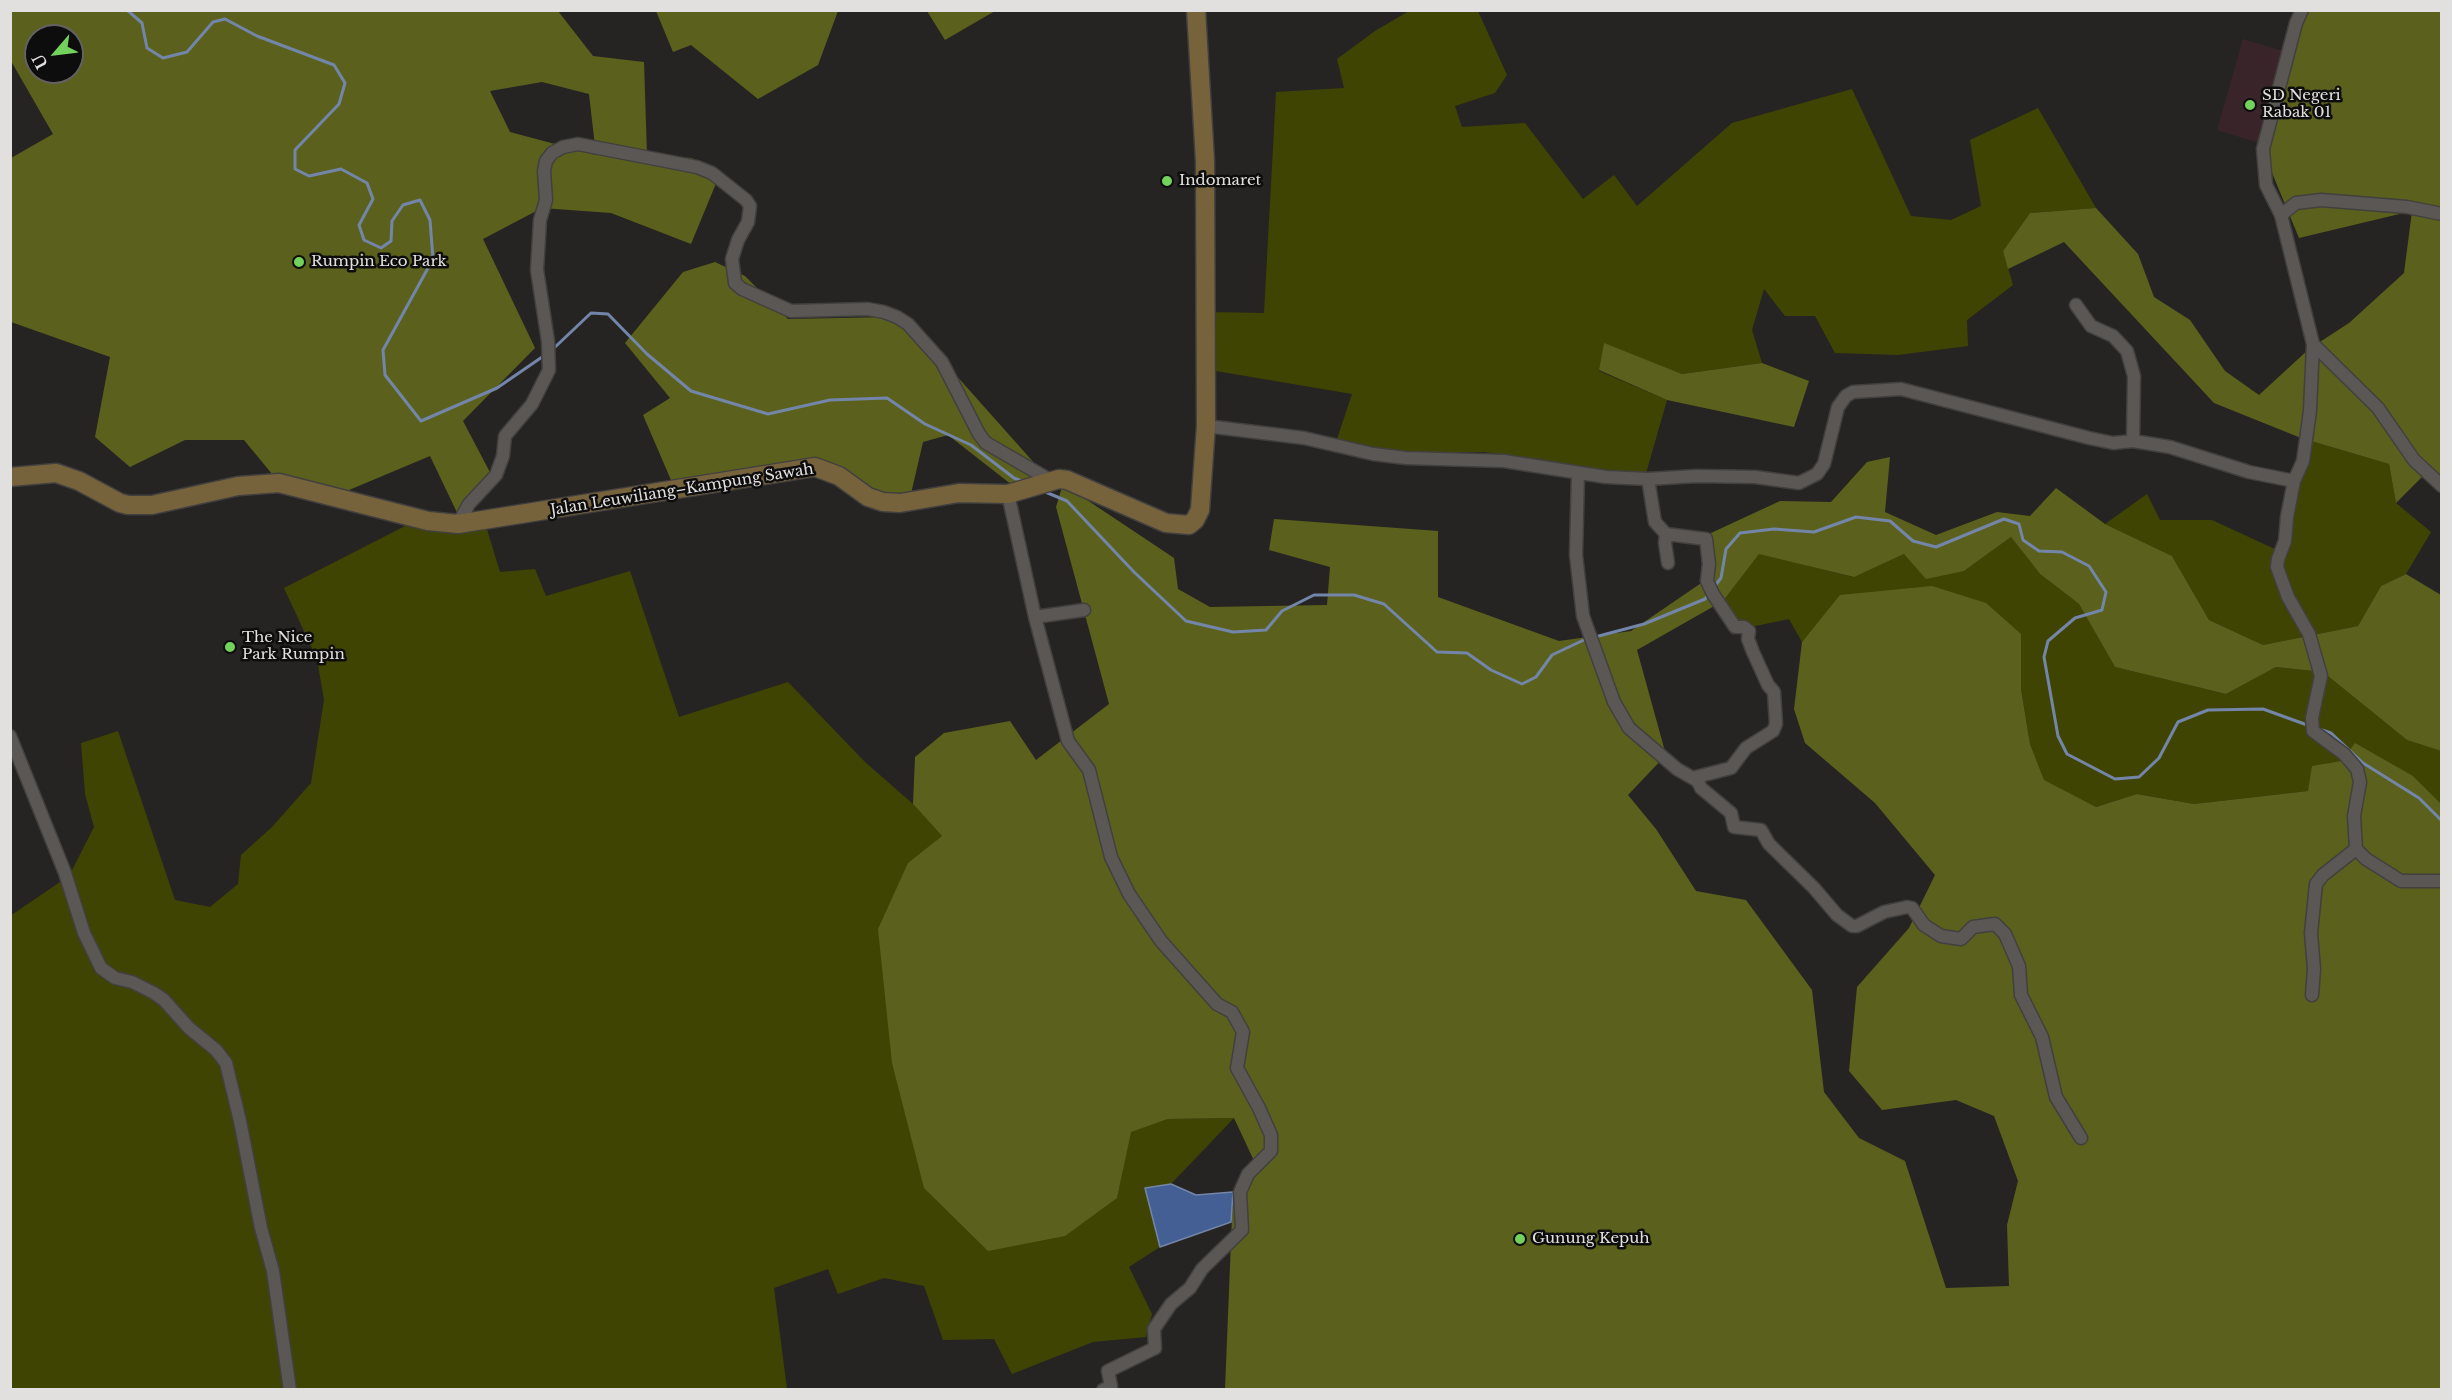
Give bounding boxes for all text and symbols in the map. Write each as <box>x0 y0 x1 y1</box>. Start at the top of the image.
north arrow <box>24 24 84 84</box>
text: U <box>28 51 52 72</box>
place label: SD Negeri Rabak 01 <box>2262 87 2341 122</box>
marker: SD Negeri Rabak 01 <box>2243 98 2257 112</box>
place label: Indomaret <box>1179 172 1261 190</box>
marker: Indomaret <box>1160 174 1174 188</box>
place label: Rumpin Eco Park <box>311 253 447 271</box>
marker: Rumpin Eco Park <box>292 255 306 269</box>
street label: Jalan Leuwiliang–Kampung Sawah <box>549 460 815 520</box>
place label: The Nice Park Rumpin <box>242 629 345 664</box>
marker: The Nice Park Rumpin <box>223 640 237 654</box>
place label: Gunung Kepuh <box>1532 1230 1650 1248</box>
marker: Gunung Kepuh <box>1513 1232 1527 1246</box>

